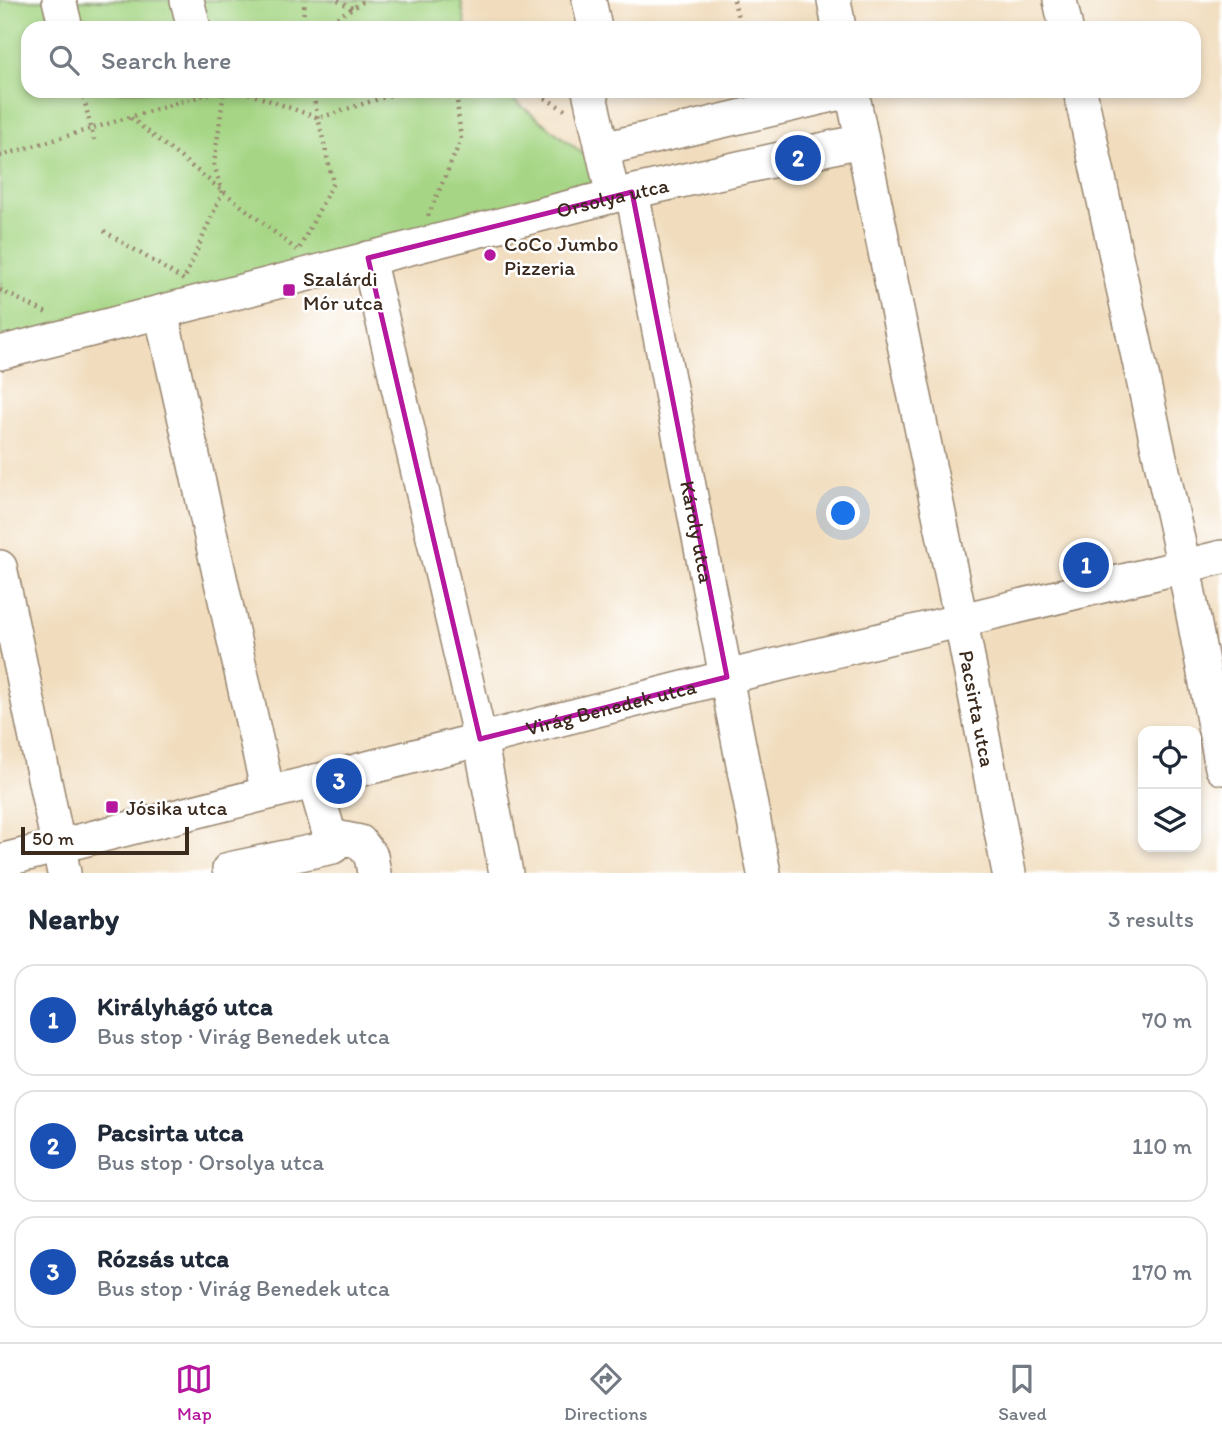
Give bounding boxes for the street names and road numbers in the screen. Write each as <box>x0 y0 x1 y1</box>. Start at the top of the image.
street label: Orsolya utca <box>553 172 671 223</box>
street label: Károly utca <box>676 478 720 585</box>
street label: Pacsirta utca <box>954 648 1001 769</box>
street label: Virág Benedek utca <box>523 673 699 740</box>

